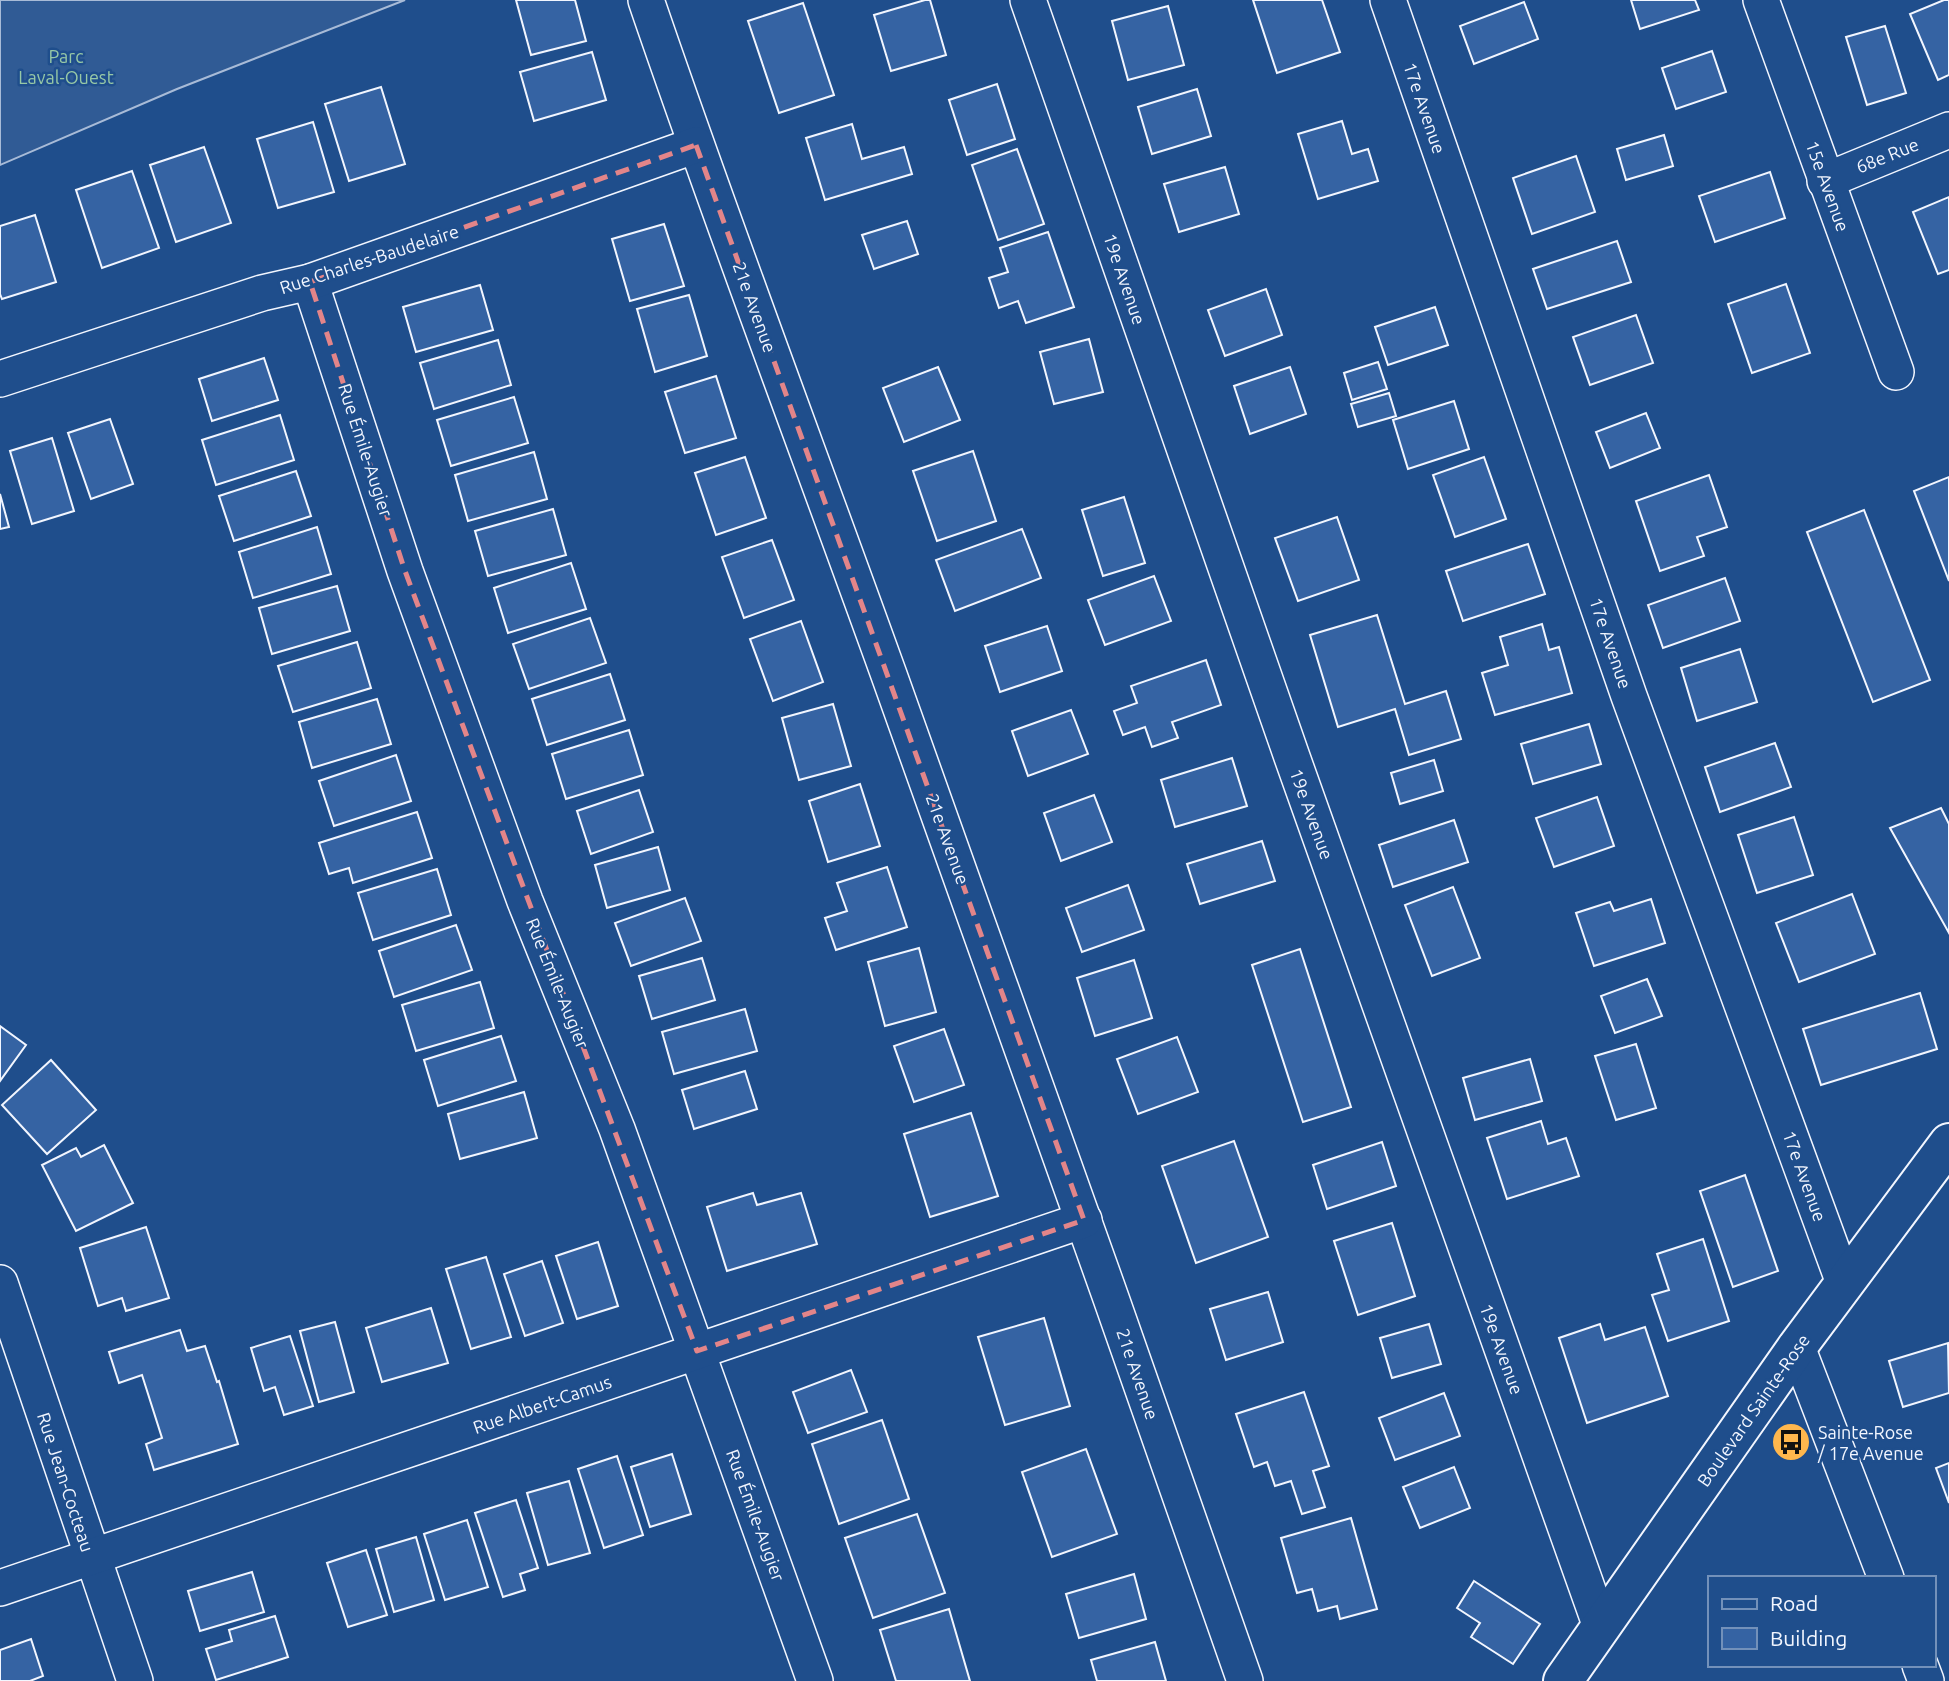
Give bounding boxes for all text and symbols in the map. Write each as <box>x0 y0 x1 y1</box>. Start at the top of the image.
park label: Parc Laval-Ouest <box>18 46 114 87</box>
street label: 17e Avenue <box>1400 60 1450 156</box>
street label: 68e Rue <box>1853 133 1921 177</box>
street label: 15e Avenue <box>1802 138 1854 234</box>
street label: Rue Charles-Baudelaire <box>277 221 461 297</box>
street label: 19e Avenue <box>1100 231 1150 327</box>
street label: 21e Avenue <box>729 259 781 355</box>
street label: Rue Émile-Augier <box>335 381 398 519</box>
street label: 17e Avenue <box>1586 595 1636 691</box>
street label: 19e Avenue <box>1286 766 1338 862</box>
street label: 21e Avenue <box>922 791 974 887</box>
street label: Rue Émile-Augier <box>523 914 594 1051</box>
street label: 17e Avenue <box>1779 1128 1831 1224</box>
street label: 19e Avenue <box>1476 1301 1528 1397</box>
street label: 21e Avenue <box>1113 1326 1163 1422</box>
street label: Boulevard Sainte-Rose <box>1693 1330 1813 1490</box>
street label: Rue Albert-Camus <box>470 1371 614 1437</box>
street label: Rue Jean-Cocteau <box>34 1410 98 1554</box>
bus stop icon: Sainte-Rose / 17e Avenue <box>1770 1421 1812 1463</box>
place label: Sainte-Rose / 17e Avenue <box>1817 1422 1924 1463</box>
street label: Rue Émile-Augier <box>723 1446 790 1584</box>
legend <box>1708 1576 1935 1667</box>
text: Road <box>1770 1591 1818 1615</box>
text: Building <box>1770 1626 1847 1650</box>

